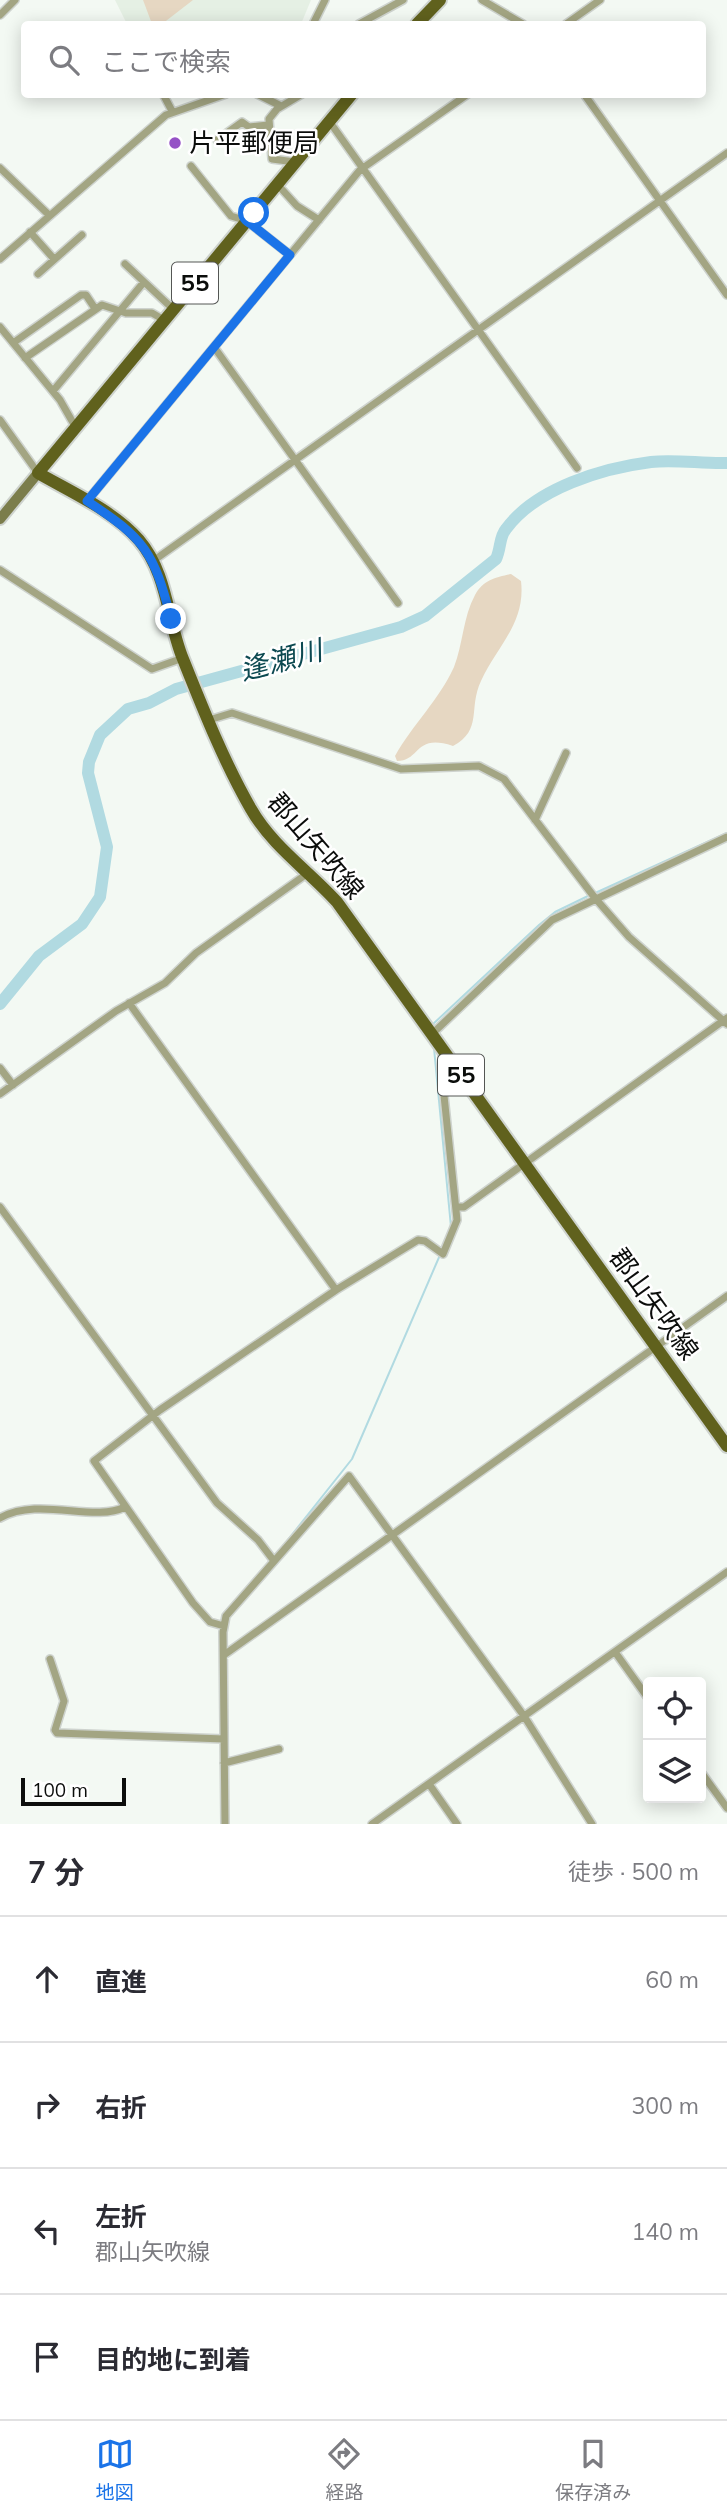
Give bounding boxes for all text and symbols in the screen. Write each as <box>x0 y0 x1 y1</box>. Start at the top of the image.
search box <box>21 21 706 98</box>
icon: search <box>45 41 83 79</box>
text: ここで検索 <box>101 45 231 78</box>
place label: 片平郵便局 <box>189 126 319 159</box>
marker: 片平郵便局 <box>167 135 183 151</box>
route start <box>238 197 269 228</box>
road number: 55 <box>172 262 218 304</box>
route end <box>155 603 186 634</box>
water label: 逢瀬川 <box>236 631 329 687</box>
street label: 郡山矢吹線 <box>261 786 371 906</box>
road number: 55 <box>438 1055 484 1096</box>
street label: 郡山矢吹線 <box>603 1241 706 1366</box>
map controls <box>643 1677 706 1803</box>
button: locate <box>643 1677 706 1740</box>
button: layers <box>643 1740 706 1803</box>
scale bar <box>21 1775 126 1807</box>
text: 100 m <box>32 1778 88 1802</box>
text: 7 分 <box>28 1853 84 1891</box>
text: 徒歩 · 500 m <box>568 1857 699 1886</box>
icon: ahead <box>28 1960 66 1998</box>
text: 直進 <box>95 1965 147 1998</box>
text: 60 m <box>645 1965 699 1994</box>
icon: right <box>28 2086 66 2124</box>
text: 右折 <box>95 2091 147 2124</box>
text: 300 m <box>631 2091 699 2120</box>
text: 左折 <box>95 2200 147 2233</box>
icon: left <box>28 2212 66 2250</box>
text: 140 m <box>631 2217 699 2246</box>
text: 郡山矢吹線 <box>95 2237 210 2266</box>
icon: arrive <box>28 2338 66 2376</box>
text: 目的地に到着 <box>95 2343 251 2376</box>
tab: 地図 <box>96 2435 134 2504</box>
tab: 経路 <box>325 2435 363 2504</box>
tab: 保存済み <box>555 2435 631 2504</box>

